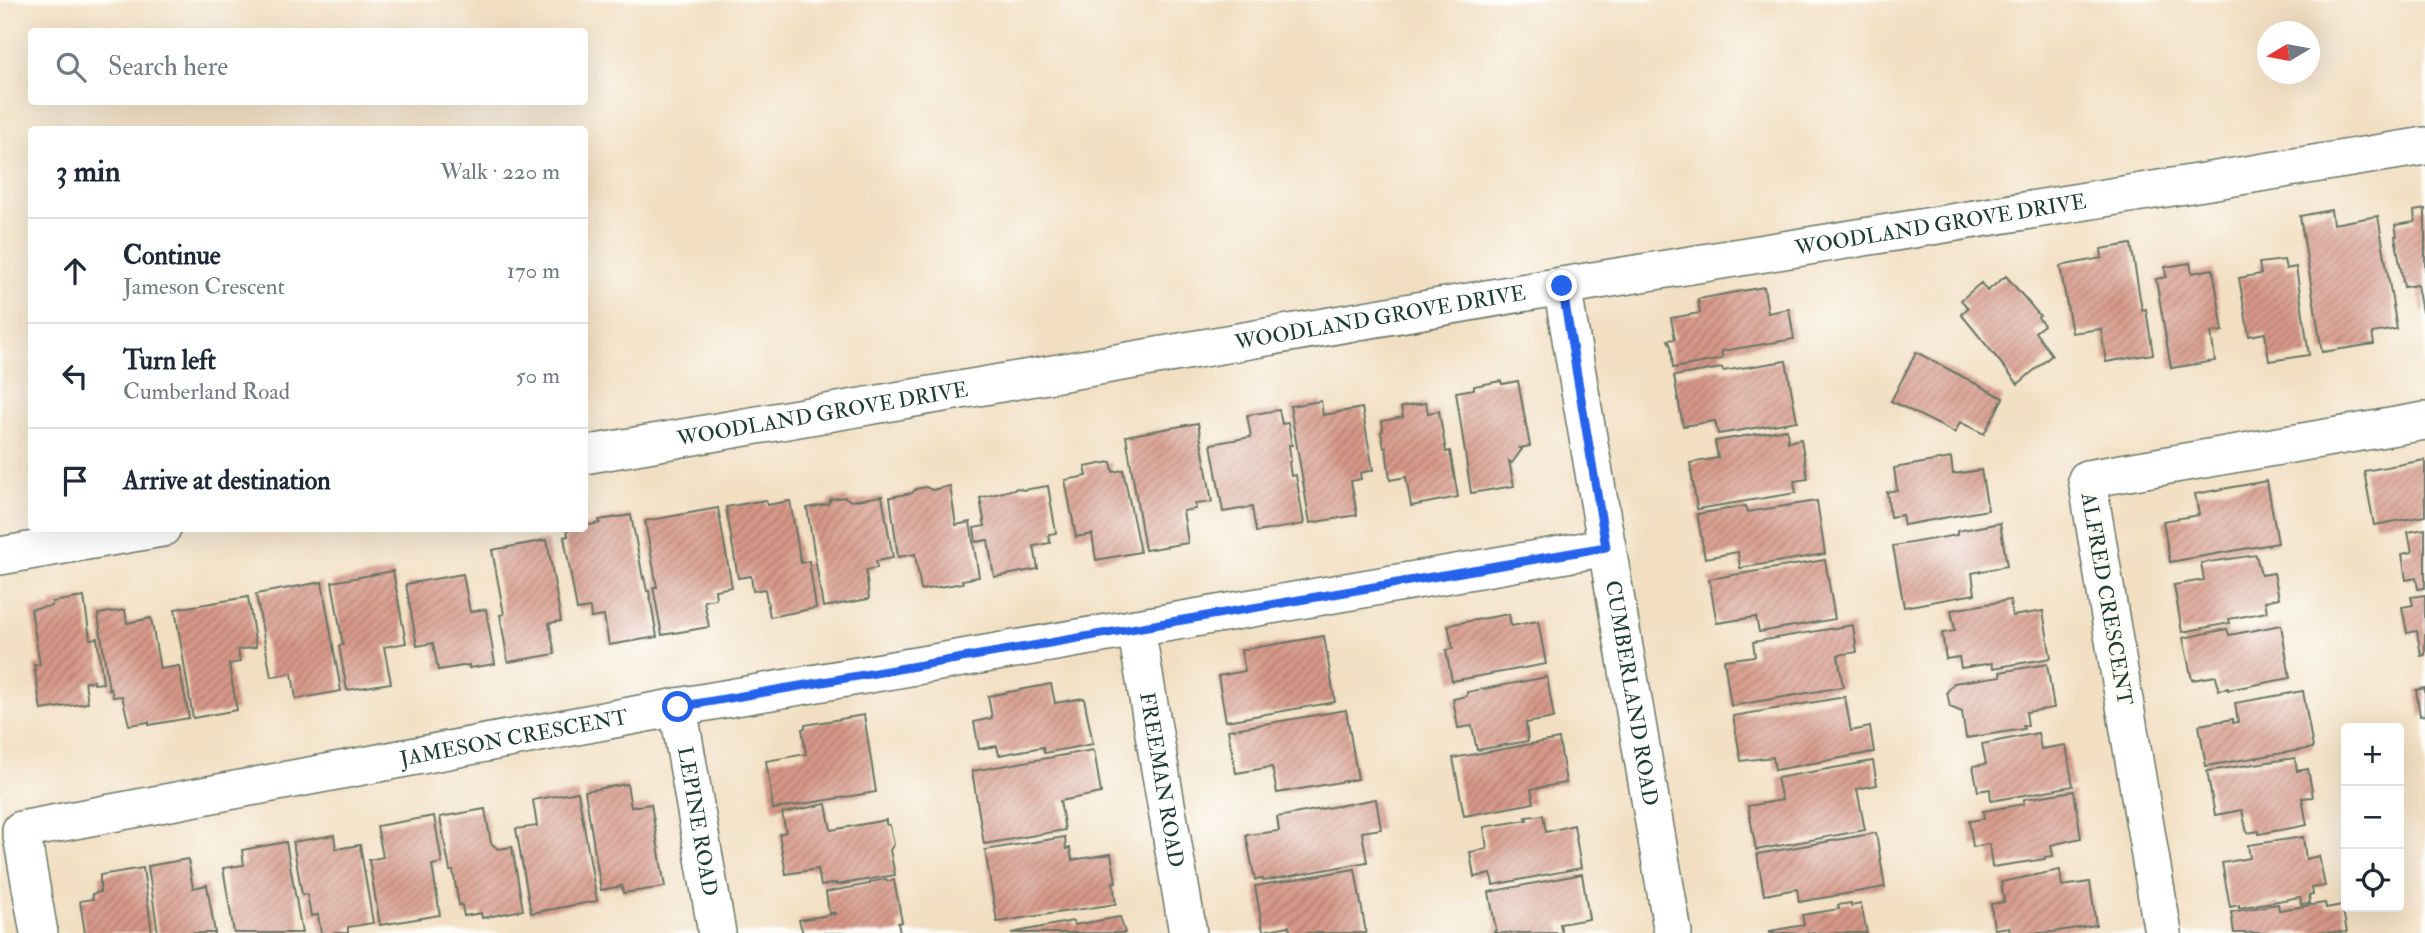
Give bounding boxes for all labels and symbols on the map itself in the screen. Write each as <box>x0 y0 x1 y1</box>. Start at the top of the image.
north arrow <box>2257 21 2320 84</box>
street label: WOODLAND GROVE DRIVE <box>1792 188 2088 262</box>
route end <box>1546 270 1577 301</box>
street label: WOODLAND GROVE DRIVE <box>1232 280 1528 356</box>
street label: WOODLAND GROVE DRIVE <box>674 376 970 453</box>
street label: ALFRED CRESCENT <box>2074 490 2139 708</box>
street label: CUMBERLAND ROAD <box>1599 578 1664 808</box>
street label: FREEMAN ROAD <box>1133 690 1190 870</box>
route start <box>662 691 693 722</box>
street label: JAMESON CRESCENT <box>397 704 631 773</box>
street label: LEPINE ROAD <box>671 744 723 898</box>

